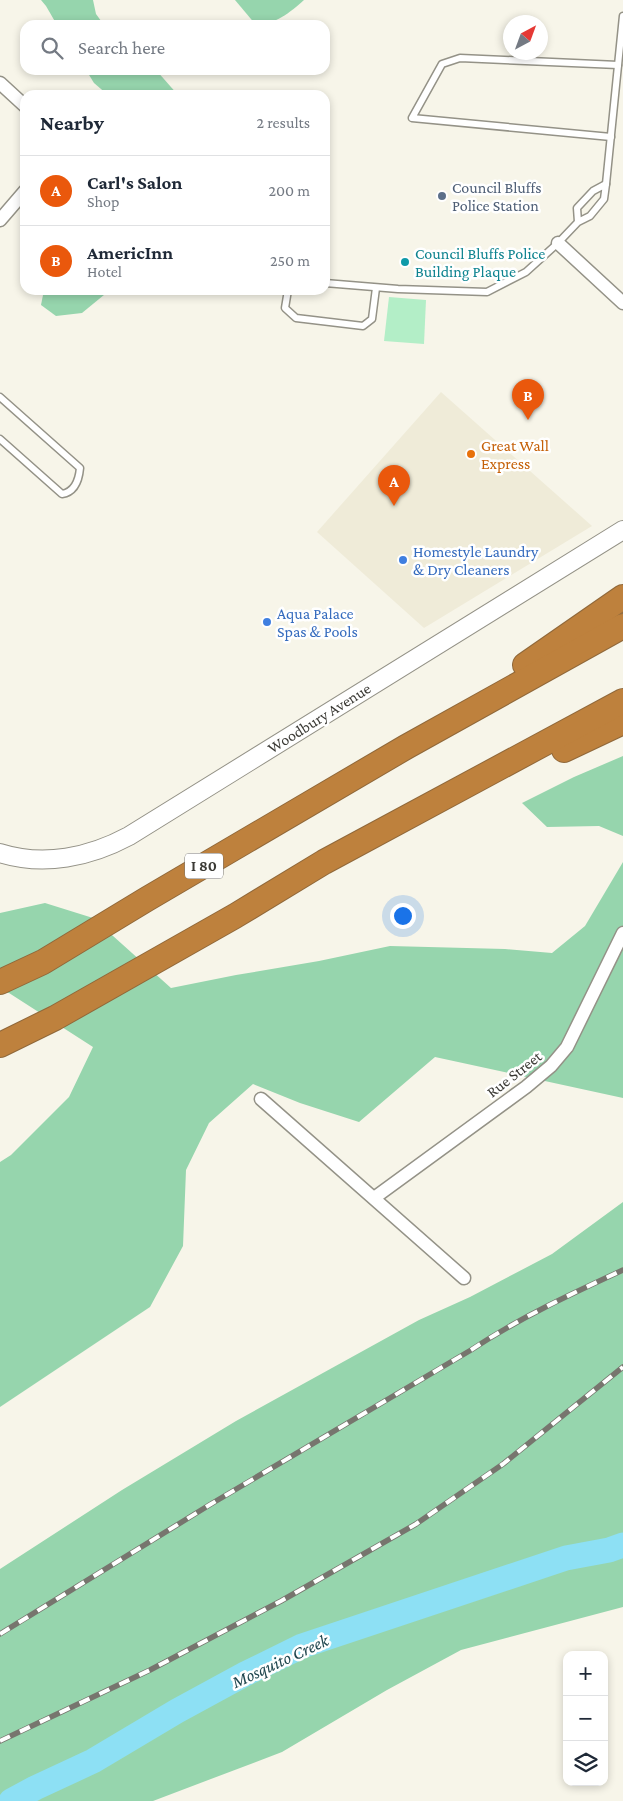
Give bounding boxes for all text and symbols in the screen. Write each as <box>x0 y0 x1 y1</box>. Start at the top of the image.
north arrow <box>503 15 548 60</box>
search box <box>20 20 330 75</box>
icon: search <box>38 34 66 62</box>
text: Search here <box>78 37 165 58</box>
text: Nearby <box>40 111 104 135</box>
text: 2 results <box>257 114 310 131</box>
text: Carl's Salon <box>87 172 182 193</box>
place label: Council Bluffs Police Station <box>452 179 542 214</box>
text: A <box>51 182 61 199</box>
text: 200 m <box>268 182 310 199</box>
marker: Council Bluffs Police Station <box>436 190 448 202</box>
text: Shop <box>87 193 119 210</box>
text: AmericInn <box>87 242 173 263</box>
place label: Council Bluffs Police Building Plaque <box>415 245 545 281</box>
text: B <box>51 252 61 269</box>
text: 250 m <box>270 252 310 269</box>
marker: Council Bluffs Police Building Plaque <box>399 256 411 268</box>
text: Hotel <box>87 263 122 280</box>
pin: B <box>512 379 544 420</box>
place label: Great Wall Express <box>481 437 549 473</box>
marker: Great Wall Express <box>465 448 477 460</box>
pin: A <box>378 465 410 506</box>
place label: Homestyle Laundry & Dry Cleaners <box>413 543 539 579</box>
marker: Homestyle Laundry & Dry Cleaners <box>397 554 409 566</box>
place label: Aqua Palace Spas & Pools <box>277 605 358 641</box>
marker: Aqua Palace Spas & Pools <box>261 616 273 628</box>
street label: Woodbury Avenue <box>264 679 374 757</box>
road number: I 80 <box>185 854 223 878</box>
your location <box>390 903 416 929</box>
street label: Rue Street <box>483 1047 545 1101</box>
water label: Mosquito Creek <box>227 1629 333 1693</box>
map controls <box>563 1651 608 1786</box>
button: + <box>563 1651 608 1696</box>
button: − <box>563 1696 608 1741</box>
button: layers <box>563 1741 608 1786</box>

